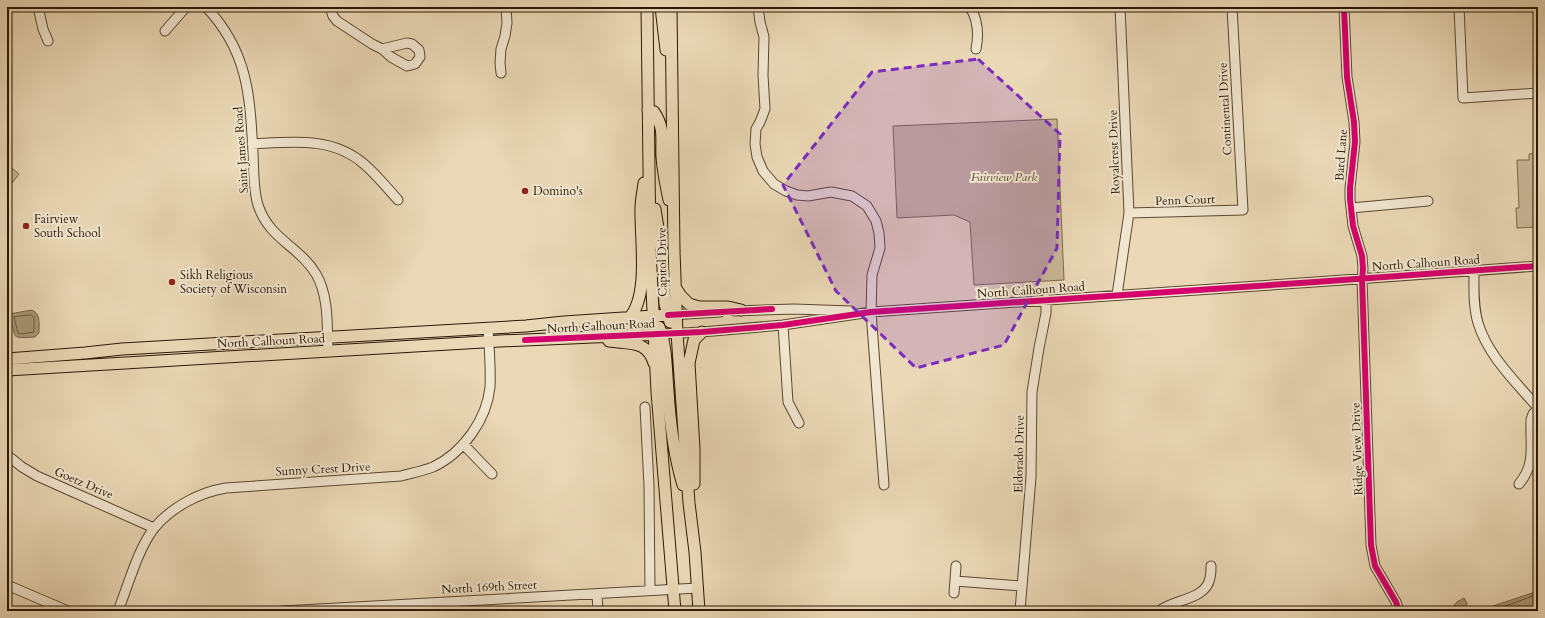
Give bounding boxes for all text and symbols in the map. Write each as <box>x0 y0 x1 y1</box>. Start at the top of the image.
street label: Continental Drive <box>1215 62 1235 156</box>
street label: Saint James Road <box>230 106 252 194</box>
street label: Royalcrest Drive <box>1105 109 1123 195</box>
street label: Bard Lane <box>1331 128 1351 182</box>
park label: Fairview Park <box>971 169 1037 185</box>
place label: Domino's <box>533 183 583 199</box>
marker: Domino's <box>520 186 530 196</box>
street label: Penn Court <box>1155 191 1215 209</box>
place label: Fairview South School <box>34 211 101 241</box>
marker: Fairview South School <box>21 221 31 231</box>
street label: Capitol Drive <box>653 227 671 297</box>
street label: North Calhoun Road <box>1371 251 1481 275</box>
place label: Sikh Religious Society of Wisconsin <box>180 267 287 297</box>
marker: Sikh Religious Society of Wisconsin <box>167 277 177 287</box>
street label: North Calhoun Road <box>976 278 1086 302</box>
street label: North Calhoun Road <box>547 315 656 337</box>
street label: North Calhoun Road <box>217 330 326 352</box>
street label: Ridge View Drive <box>1347 402 1367 496</box>
street label: Eldorado Drive <box>1010 415 1028 493</box>
street label: Sunny Crest Drive <box>275 459 371 479</box>
street label: Goetz Drive <box>52 463 116 503</box>
street label: North 169th Street <box>441 576 537 597</box>

